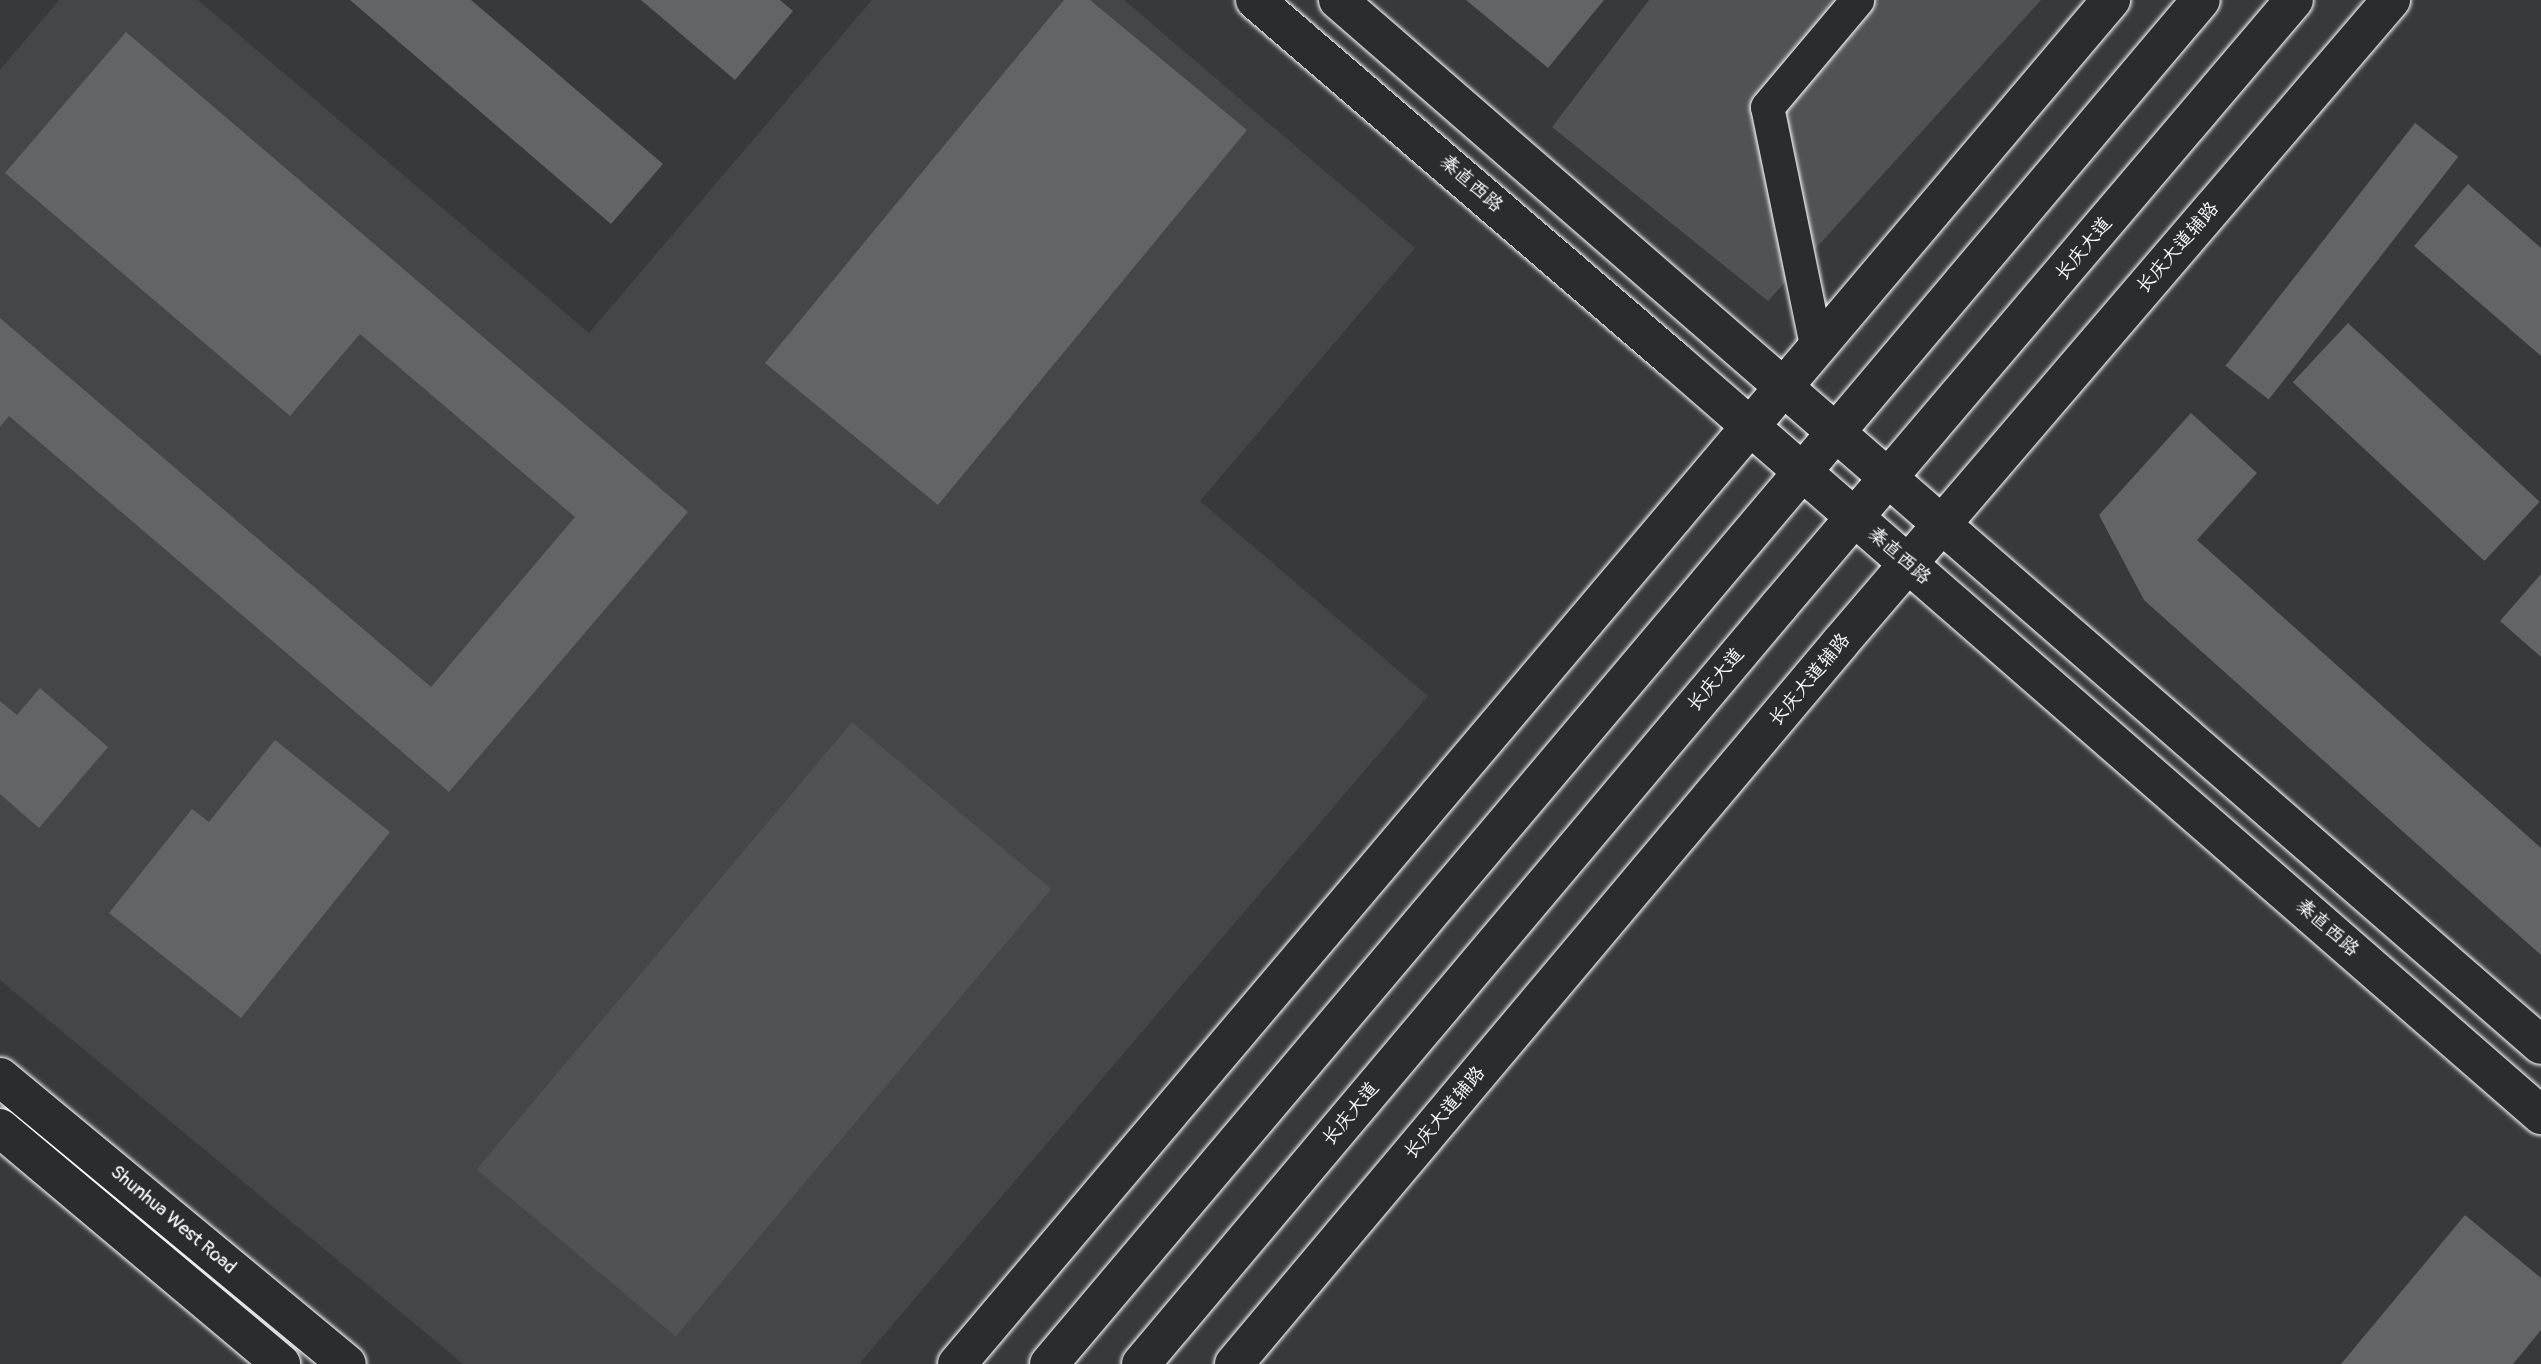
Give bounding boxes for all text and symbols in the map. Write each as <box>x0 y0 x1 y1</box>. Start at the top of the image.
street label: 秦直西路 <box>1435 150 1507 218</box>
street label: 长庆大道辅路 <box>2132 198 2224 298</box>
street label: 长庆大道 <box>2051 213 2117 285</box>
street label: 秦直西路 <box>1863 522 1935 590</box>
street label: 长庆大道辅路 <box>1765 629 1855 731</box>
street label: 长庆大道 <box>1683 644 1749 716</box>
street label: 秦直西路 <box>2291 894 2363 962</box>
street label: 长庆大道辅路 <box>1400 1062 1490 1164</box>
street label: 长庆大道 <box>1318 1078 1384 1150</box>
street label: Shunhua West Road <box>106 1161 240 1279</box>

